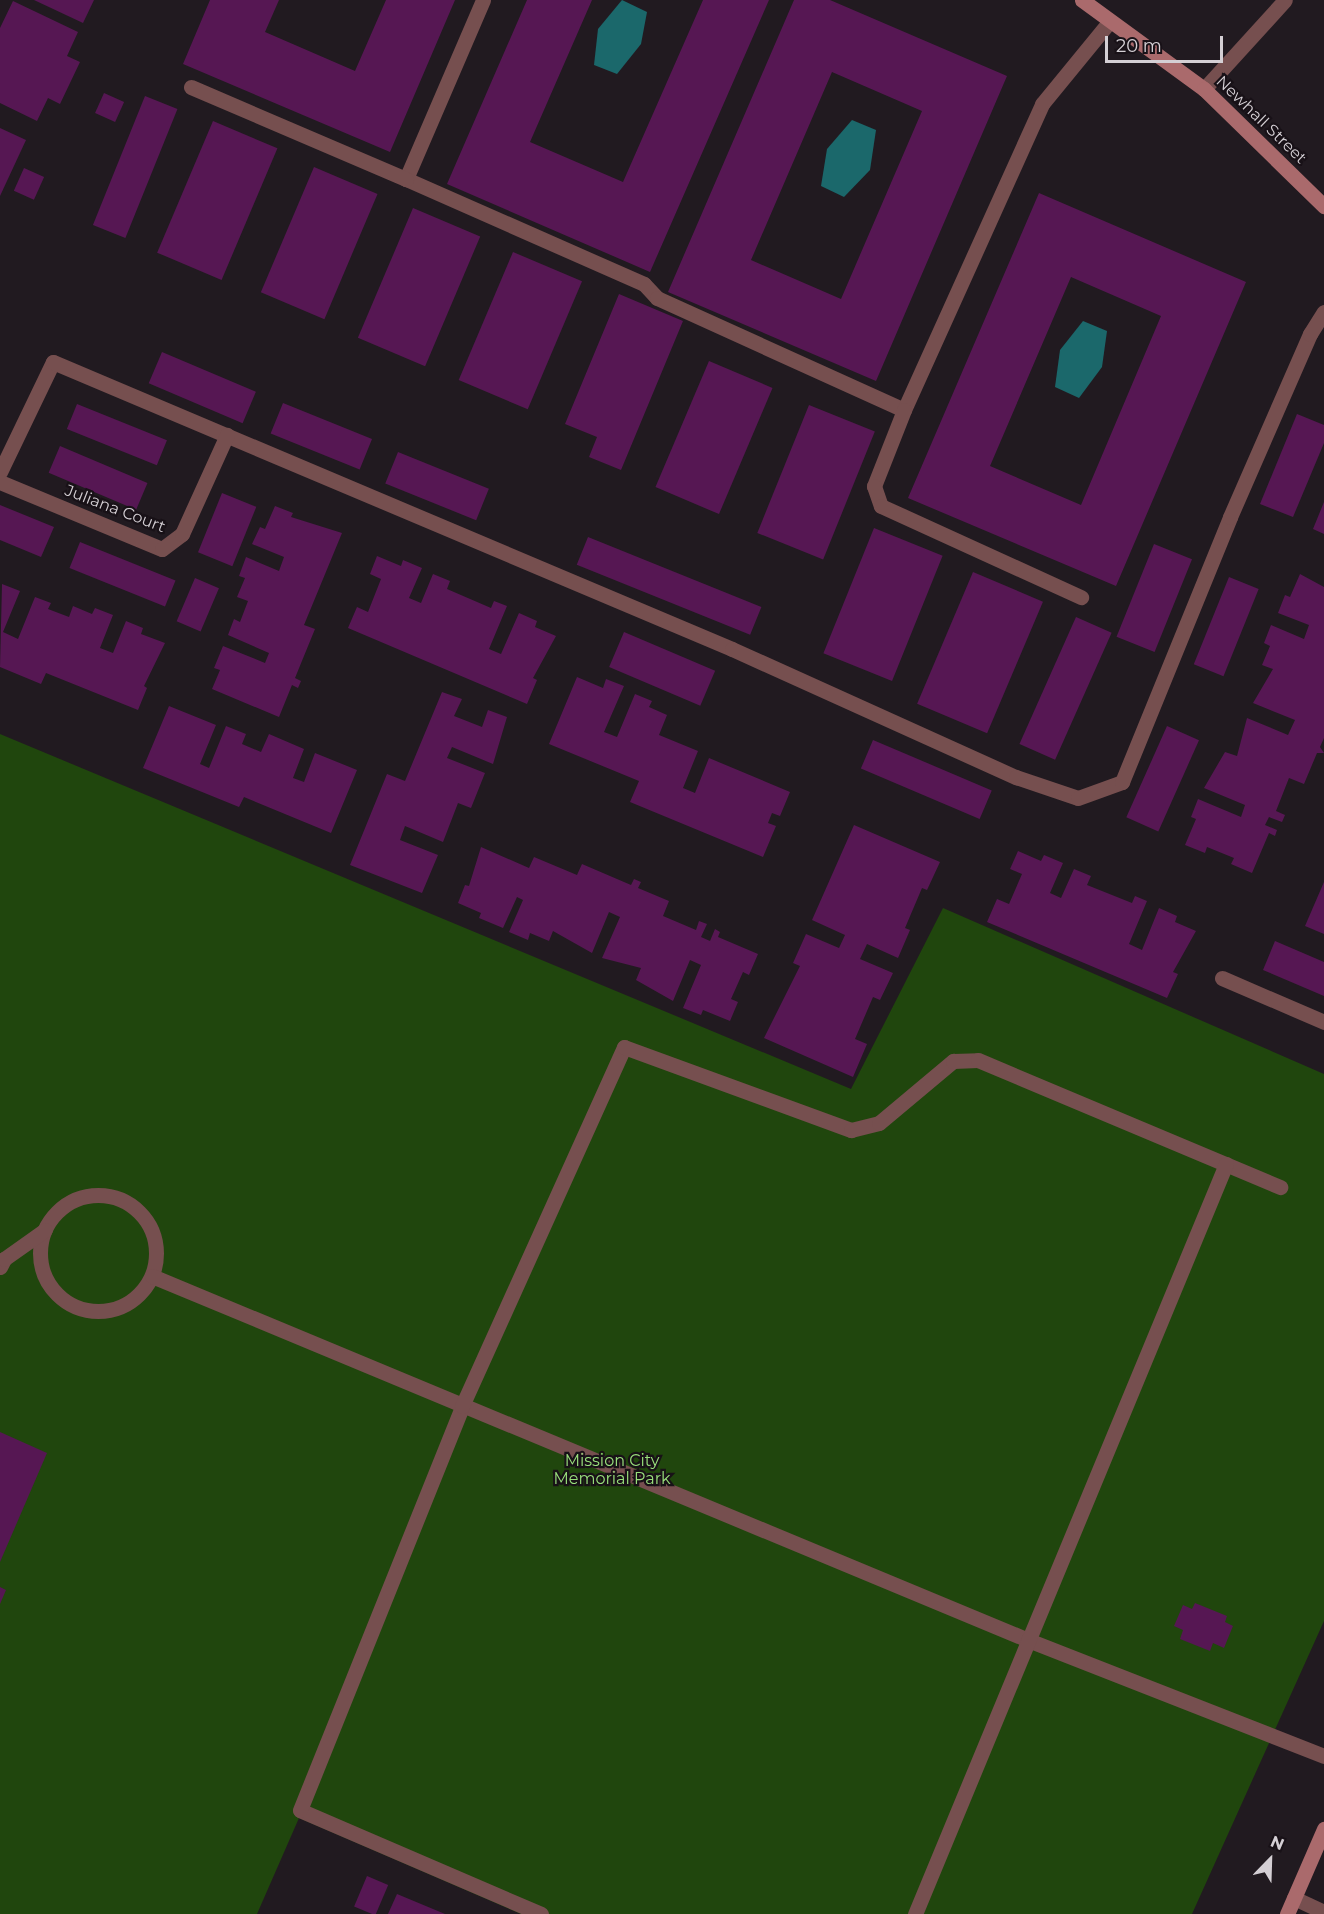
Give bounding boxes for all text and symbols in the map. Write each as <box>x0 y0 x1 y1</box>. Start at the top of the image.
scale bar <box>1108 24 1226 62</box>
text: 20 m <box>1116 35 1162 57</box>
street label: Newhall Street <box>1212 72 1310 168</box>
street label: Juliana Court <box>62 481 168 537</box>
park label: Mission City Memorial Park <box>553 1451 671 1489</box>
north arrow <box>1240 1830 1300 1890</box>
text: N <box>1268 1832 1287 1854</box>

